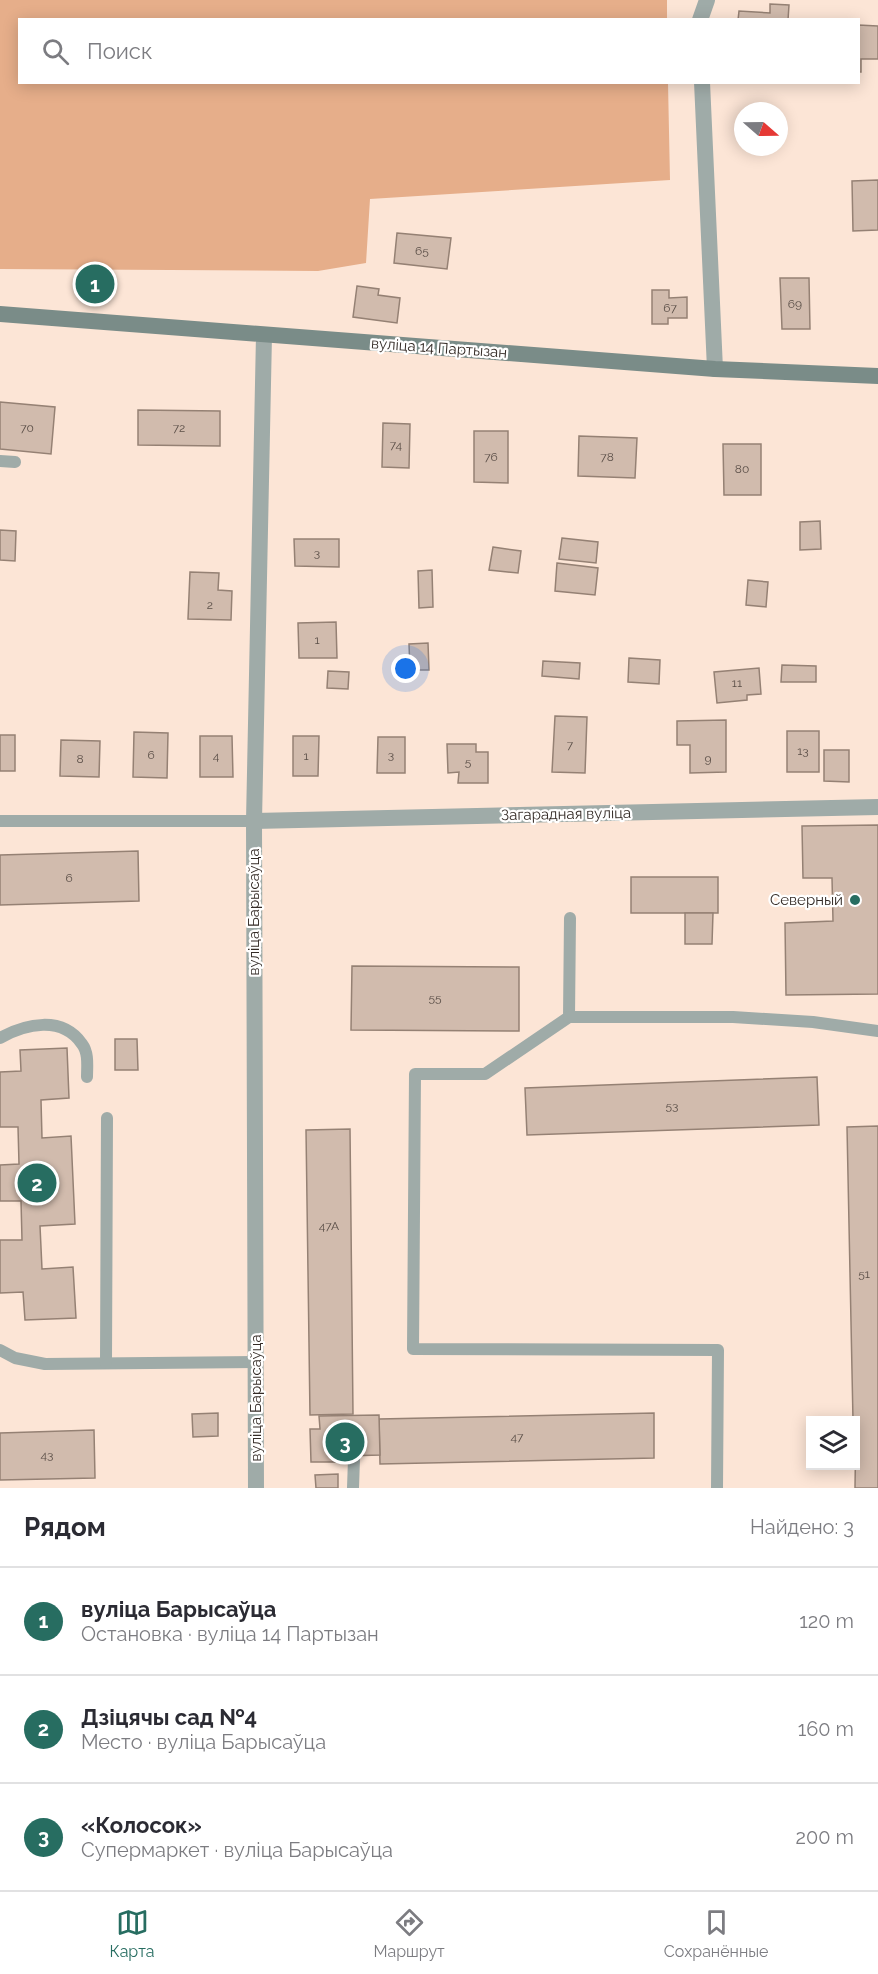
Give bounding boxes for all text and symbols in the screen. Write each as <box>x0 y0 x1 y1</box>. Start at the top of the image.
search box <box>18 18 860 84</box>
icon: search <box>39 35 72 68</box>
text: Поиск <box>87 38 152 64</box>
north arrow <box>734 102 788 156</box>
house number: 65 <box>415 244 429 258</box>
pin: 1 <box>76 262 115 306</box>
house number: 69 <box>788 297 802 311</box>
house number: 67 <box>663 301 677 315</box>
street label: вуліца 14 Партызан <box>370 334 508 362</box>
house number: 70 <box>20 421 34 435</box>
house number: 72 <box>173 421 185 435</box>
house number: 74 <box>390 438 403 452</box>
house number: 76 <box>484 450 498 464</box>
house number: 78 <box>600 450 614 464</box>
house number: 80 <box>735 462 749 476</box>
house number: 3 <box>314 546 320 560</box>
house number: 2 <box>207 598 213 612</box>
house number: 1 <box>314 633 320 647</box>
your location <box>391 654 420 683</box>
house number: 11 <box>732 676 742 690</box>
house number: 7 <box>567 738 574 752</box>
house number: 13 <box>797 744 809 758</box>
house number: 6 <box>147 748 155 762</box>
house number: 3 <box>388 748 394 762</box>
house number: 4 <box>213 749 220 763</box>
house number: 1 <box>303 749 309 763</box>
house number: 8 <box>76 752 84 766</box>
house number: 9 <box>704 752 712 766</box>
house number: 5 <box>465 755 472 769</box>
street label: Загарадная вуліца <box>501 804 631 824</box>
street label: вуліца Барысаўца <box>245 848 263 976</box>
house number: 6 <box>65 871 73 885</box>
place label: Северный <box>770 891 843 909</box>
marker: Северный <box>848 893 862 907</box>
house number: 55 <box>428 991 442 1005</box>
house number: 53 <box>666 1099 678 1113</box>
pin: 2 <box>18 1160 57 1206</box>
house number: 47А <box>319 1219 339 1233</box>
house number: 51 <box>858 1267 870 1281</box>
street label: вуліца Барысаўца <box>247 1334 265 1462</box>
map controls <box>806 1416 860 1470</box>
button: layers <box>806 1416 860 1470</box>
pin: 3 <box>326 1420 364 1464</box>
house number: 47 <box>511 1430 524 1444</box>
house number: 43 <box>41 1448 53 1462</box>
text: Рядом <box>24 1512 106 1542</box>
text: Найдено: 3 <box>750 1515 854 1539</box>
text: вуліца Барысаўца <box>81 1596 276 1622</box>
text: 1 <box>39 1609 48 1633</box>
text: 120 m <box>799 1609 854 1633</box>
text: Остановка · вуліца 14 Партызан <box>81 1622 379 1646</box>
text: Дзіцячы сад №4 <box>81 1704 257 1730</box>
text: 2 <box>38 1717 49 1741</box>
text: 160 m <box>798 1717 854 1741</box>
text: Место · вуліца Барысаўца <box>81 1730 326 1754</box>
text: «Колосок» <box>81 1812 202 1838</box>
text: 3 <box>38 1825 49 1849</box>
text: 200 m <box>796 1825 854 1849</box>
text: Супермаркет · вуліца Барысаўца <box>81 1838 393 1862</box>
tab: Карта <box>109 1906 155 1961</box>
tab: Маршрут <box>374 1906 445 1961</box>
tab: Сохранённые <box>664 1906 768 1961</box>

